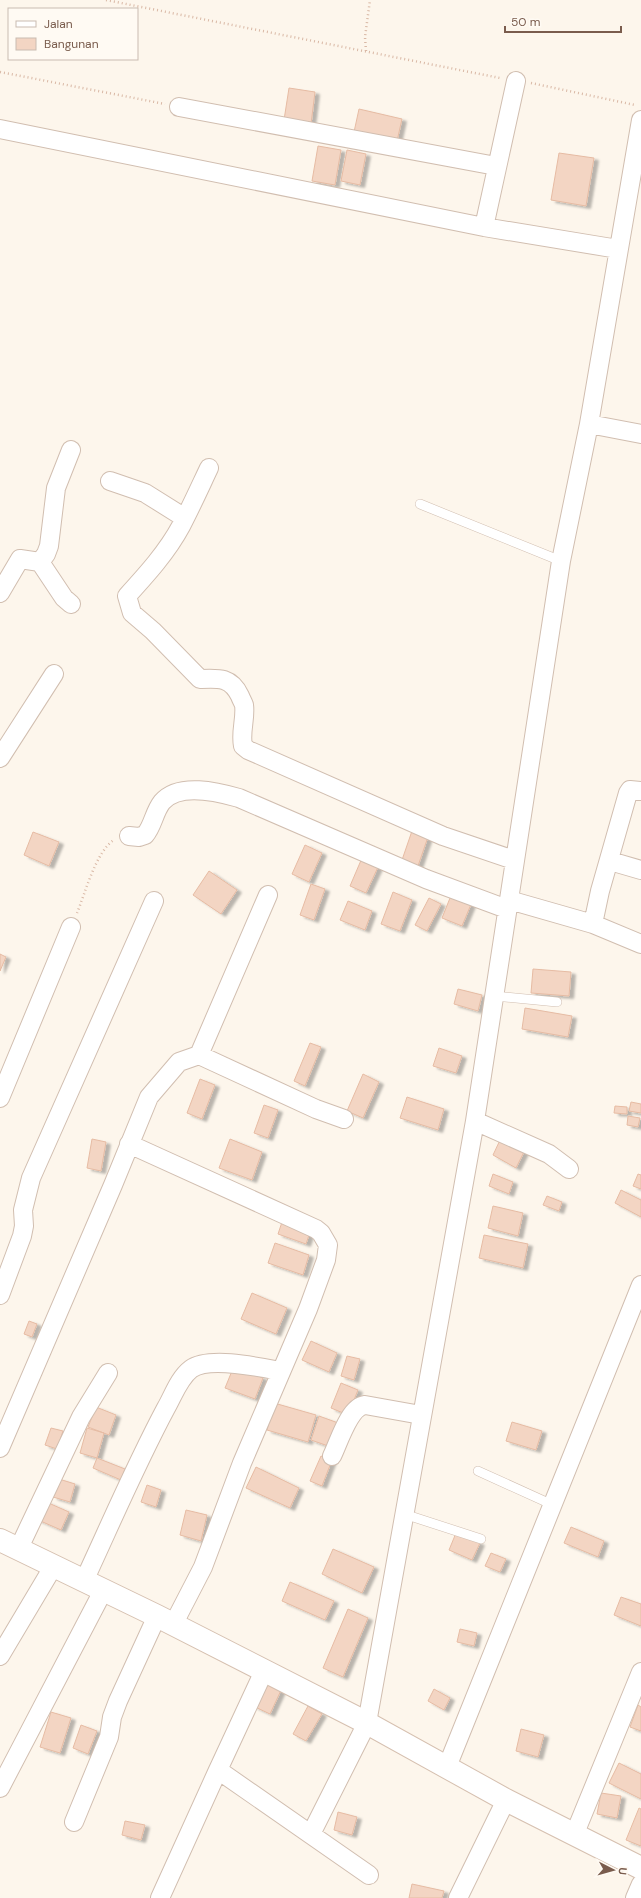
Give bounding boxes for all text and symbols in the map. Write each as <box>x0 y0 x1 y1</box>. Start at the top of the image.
legend <box>8 8 138 60</box>
scale bar <box>505 8 621 34</box>
text: 50 m <box>511 14 540 30</box>
text: Jalan <box>44 16 73 32</box>
text: Bangunan <box>44 36 99 52</box>
north arrow <box>593 1850 633 1890</box>
text: U <box>616 1867 630 1876</box>

